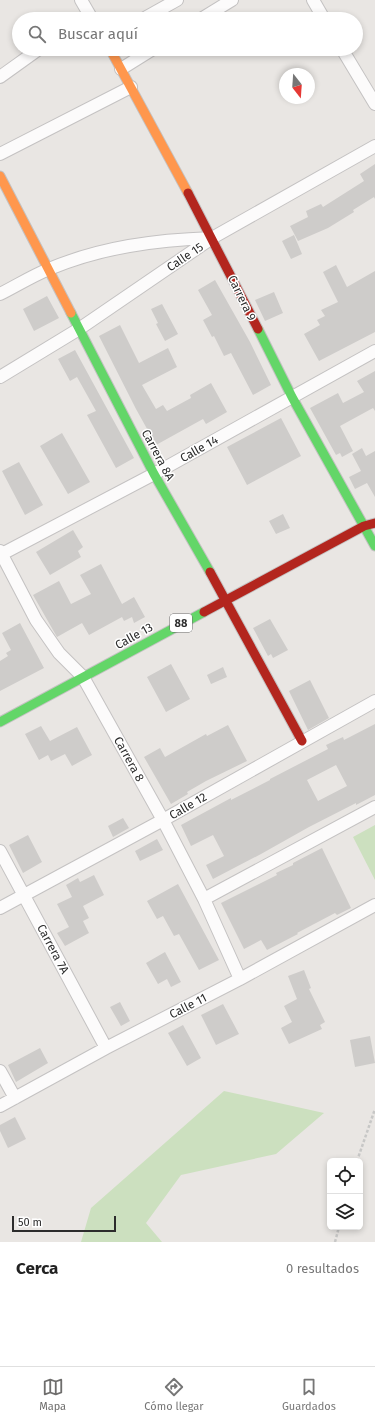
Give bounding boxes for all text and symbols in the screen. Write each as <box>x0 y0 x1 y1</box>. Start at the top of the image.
search box <box>12 12 363 56</box>
icon: search <box>26 23 48 45</box>
text: Buscar aquí <box>58 25 138 43</box>
north arrow <box>279 68 315 104</box>
street label: Calle 15 <box>164 240 206 274</box>
street label: Carrera 9 <box>225 273 259 323</box>
street label: Carrera 8A <box>139 427 177 483</box>
street label: Calle 14 <box>178 433 221 465</box>
road number: 88 <box>170 614 192 632</box>
street label: Calle 13 <box>113 620 155 652</box>
street label: Carrera 8 <box>111 734 147 784</box>
street label: Calle 12 <box>167 790 209 822</box>
street label: Carrera 7A <box>34 922 72 976</box>
street label: Calle 11 <box>167 991 209 1021</box>
map controls <box>327 1158 363 1230</box>
button: locate <box>327 1158 363 1194</box>
button: layers <box>327 1194 363 1230</box>
scale bar <box>12 1214 116 1233</box>
text: 50 m <box>18 1216 42 1229</box>
text: Cerca <box>16 1258 58 1279</box>
text: 0 resultados <box>286 1261 359 1276</box>
tab: Mapa <box>39 1376 66 1413</box>
tab: Cómo llegar <box>144 1376 204 1413</box>
tab: Guardados <box>282 1376 336 1413</box>

